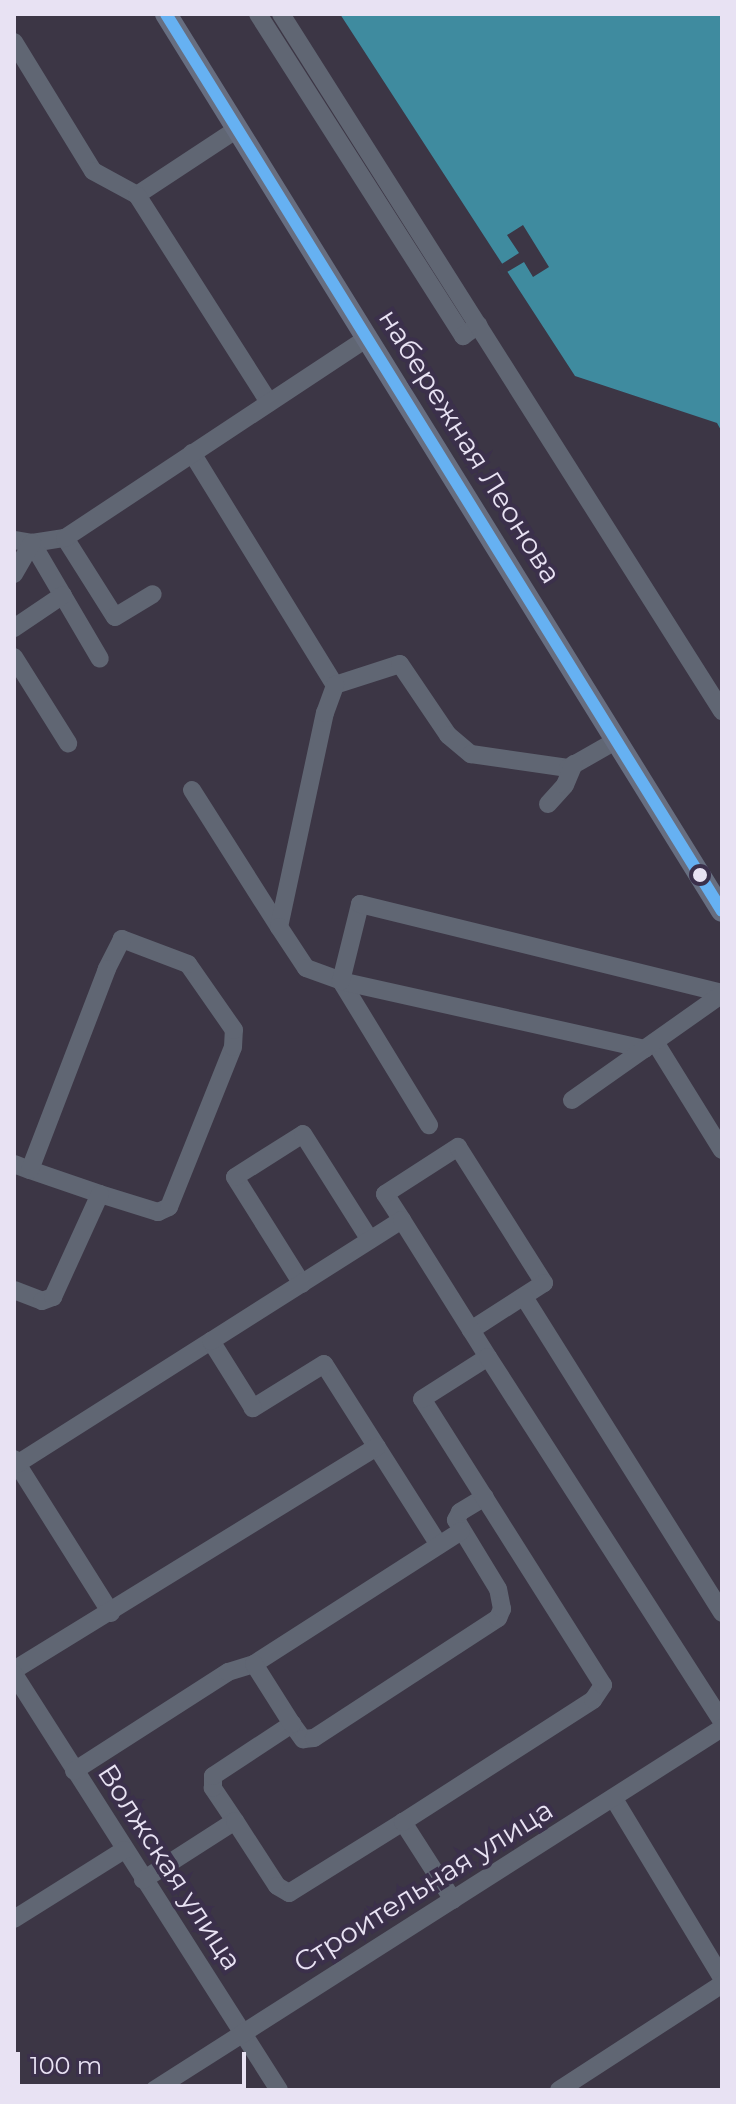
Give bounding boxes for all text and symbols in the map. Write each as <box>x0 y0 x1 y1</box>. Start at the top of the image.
street label: набережная Леонова <box>372 303 568 589</box>
unlabelled marker <box>692 867 708 883</box>
street label: Волжская улица <box>91 1758 249 1976</box>
street label: Строительная улица <box>287 1792 559 1980</box>
scale bar <box>20 2036 250 2086</box>
text: 100 m <box>30 2051 102 2080</box>

